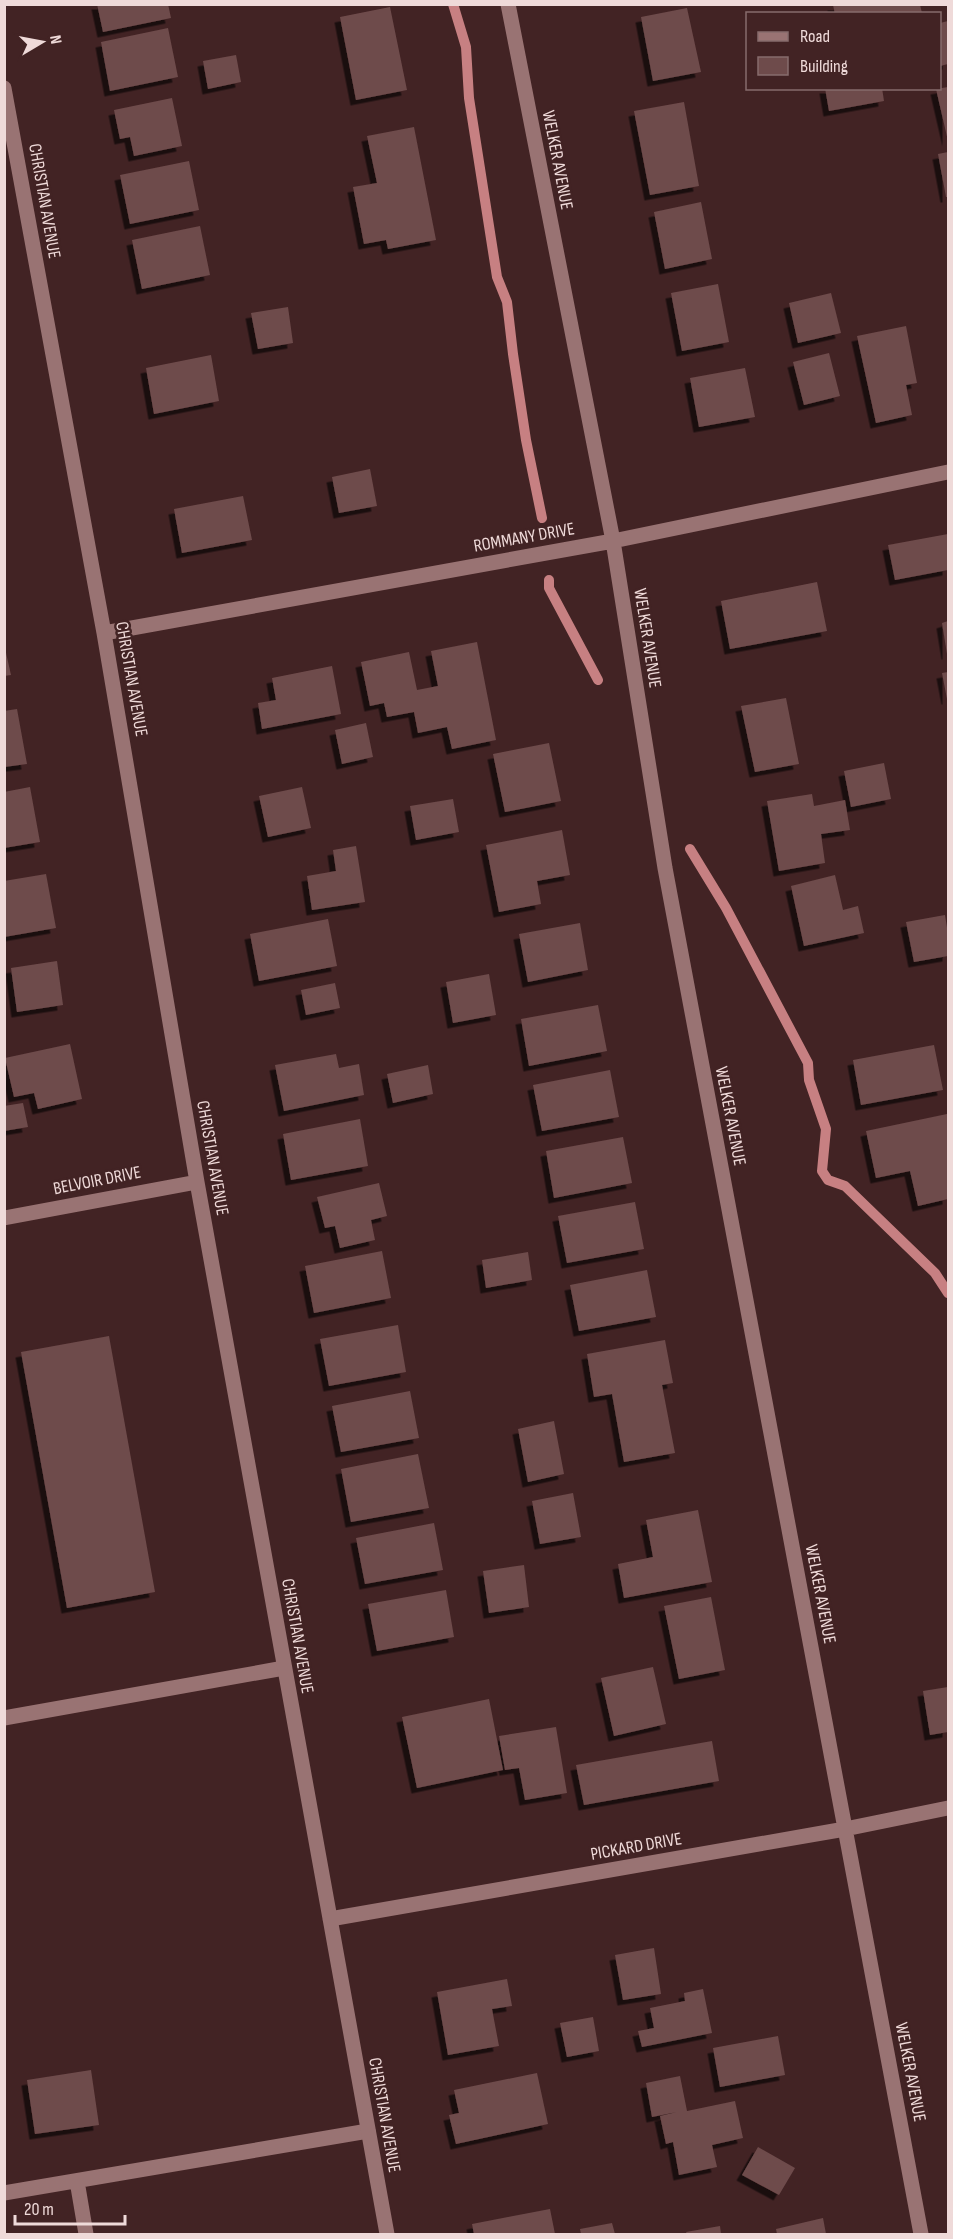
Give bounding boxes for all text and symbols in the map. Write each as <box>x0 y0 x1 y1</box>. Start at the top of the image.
north arrow <box>12 12 72 72</box>
legend <box>746 12 941 90</box>
text: Road <box>800 26 830 47</box>
text: N <box>45 34 65 46</box>
text: Building <box>800 56 848 77</box>
street label: WELKER AVENUE <box>538 109 577 212</box>
street label: CHRISTIAN AVENUE <box>24 142 65 260</box>
street label: ROMMANY DRIVE <box>472 518 576 557</box>
street label: WELKER AVENUE <box>629 587 666 689</box>
street label: CHRISTIAN AVENUE <box>111 620 152 738</box>
street label: WELKER AVENUE <box>711 1065 750 1168</box>
street label: CHRISTIAN AVENUE <box>192 1099 233 1217</box>
street label: BELVOIR DRIVE <box>51 1162 143 1199</box>
street label: WELKER AVENUE <box>801 1543 840 1646</box>
street label: CHRISTIAN AVENUE <box>277 1577 318 1695</box>
street label: PICKARD DRIVE <box>589 1828 683 1865</box>
street label: WELKER AVENUE <box>891 2021 930 2124</box>
street label: CHRISTIAN AVENUE <box>364 2056 405 2174</box>
scale bar <box>15 2188 124 2226</box>
text: 20 m <box>24 2199 54 2220</box>

